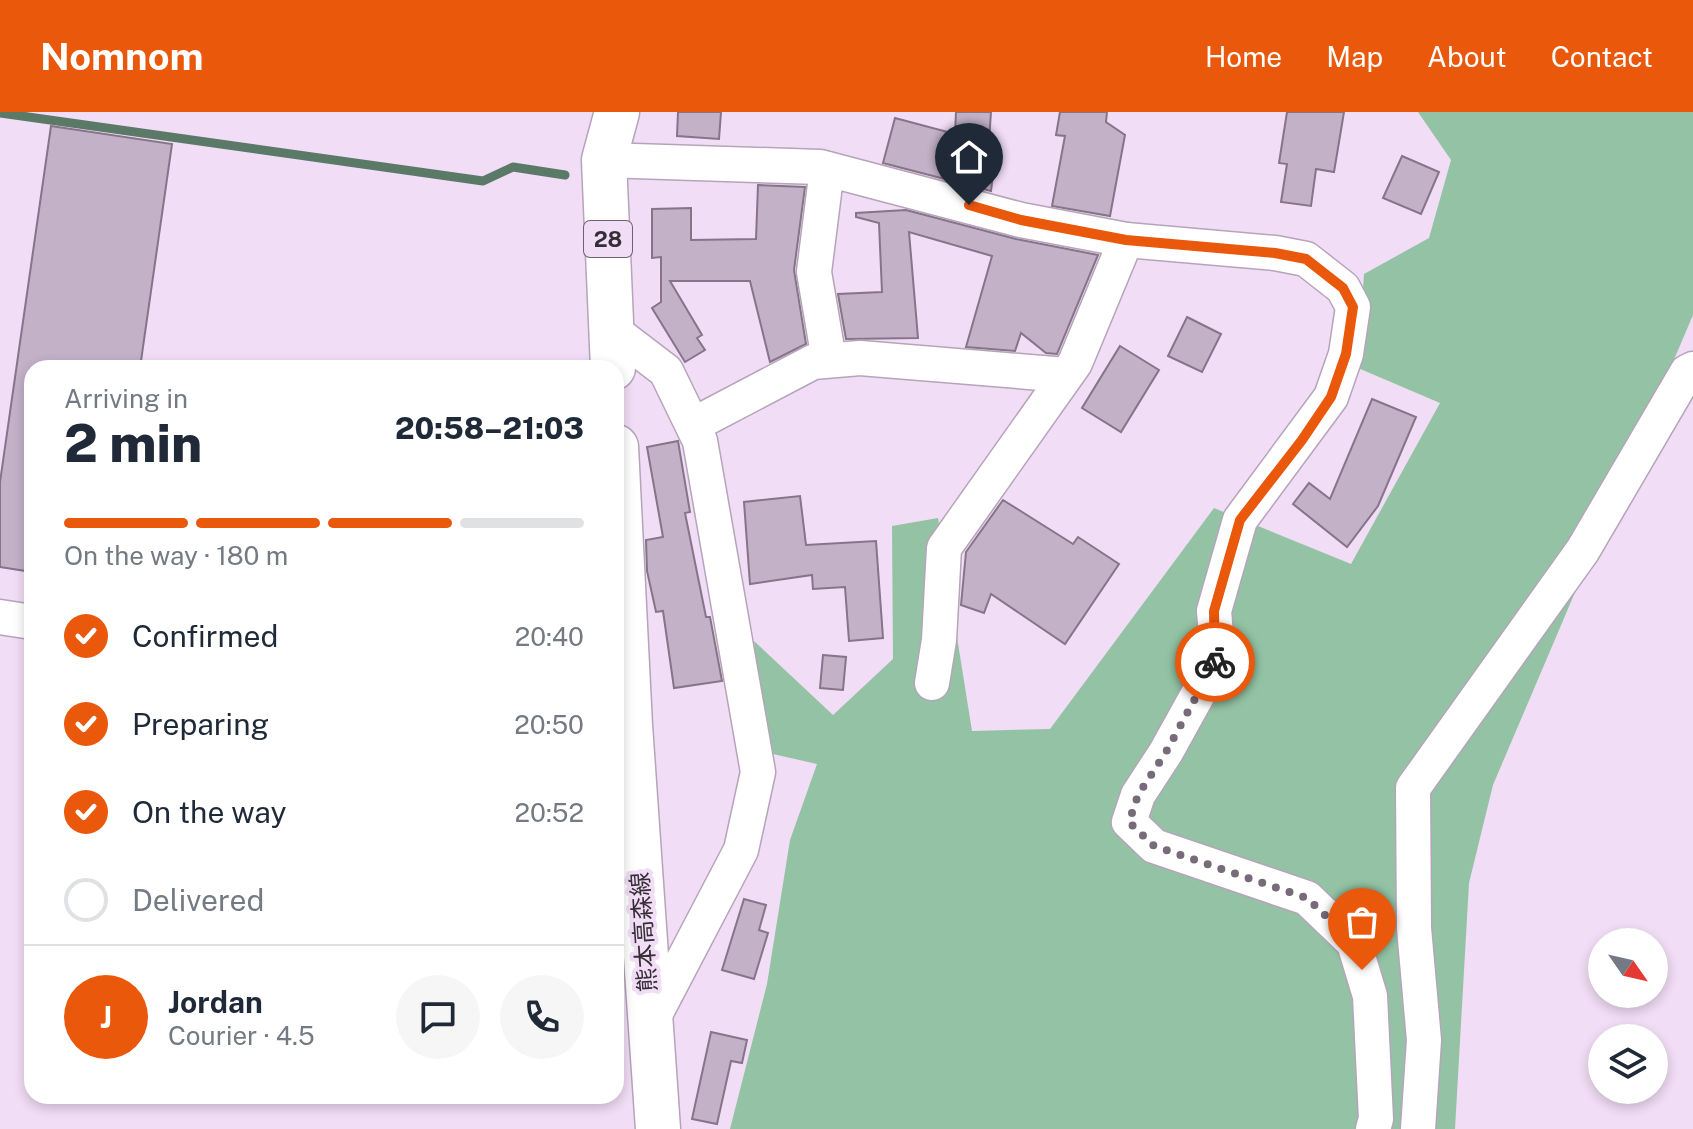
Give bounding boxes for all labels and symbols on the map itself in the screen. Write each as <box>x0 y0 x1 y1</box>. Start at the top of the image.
pin <box>935 123 1003 205</box>
road number: 28 <box>584 221 632 257</box>
courier <box>1175 622 1255 702</box>
street label: 熊本高森線 <box>625 871 661 993</box>
pin <box>1328 888 1396 970</box>
north arrow <box>1588 928 1668 1008</box>

